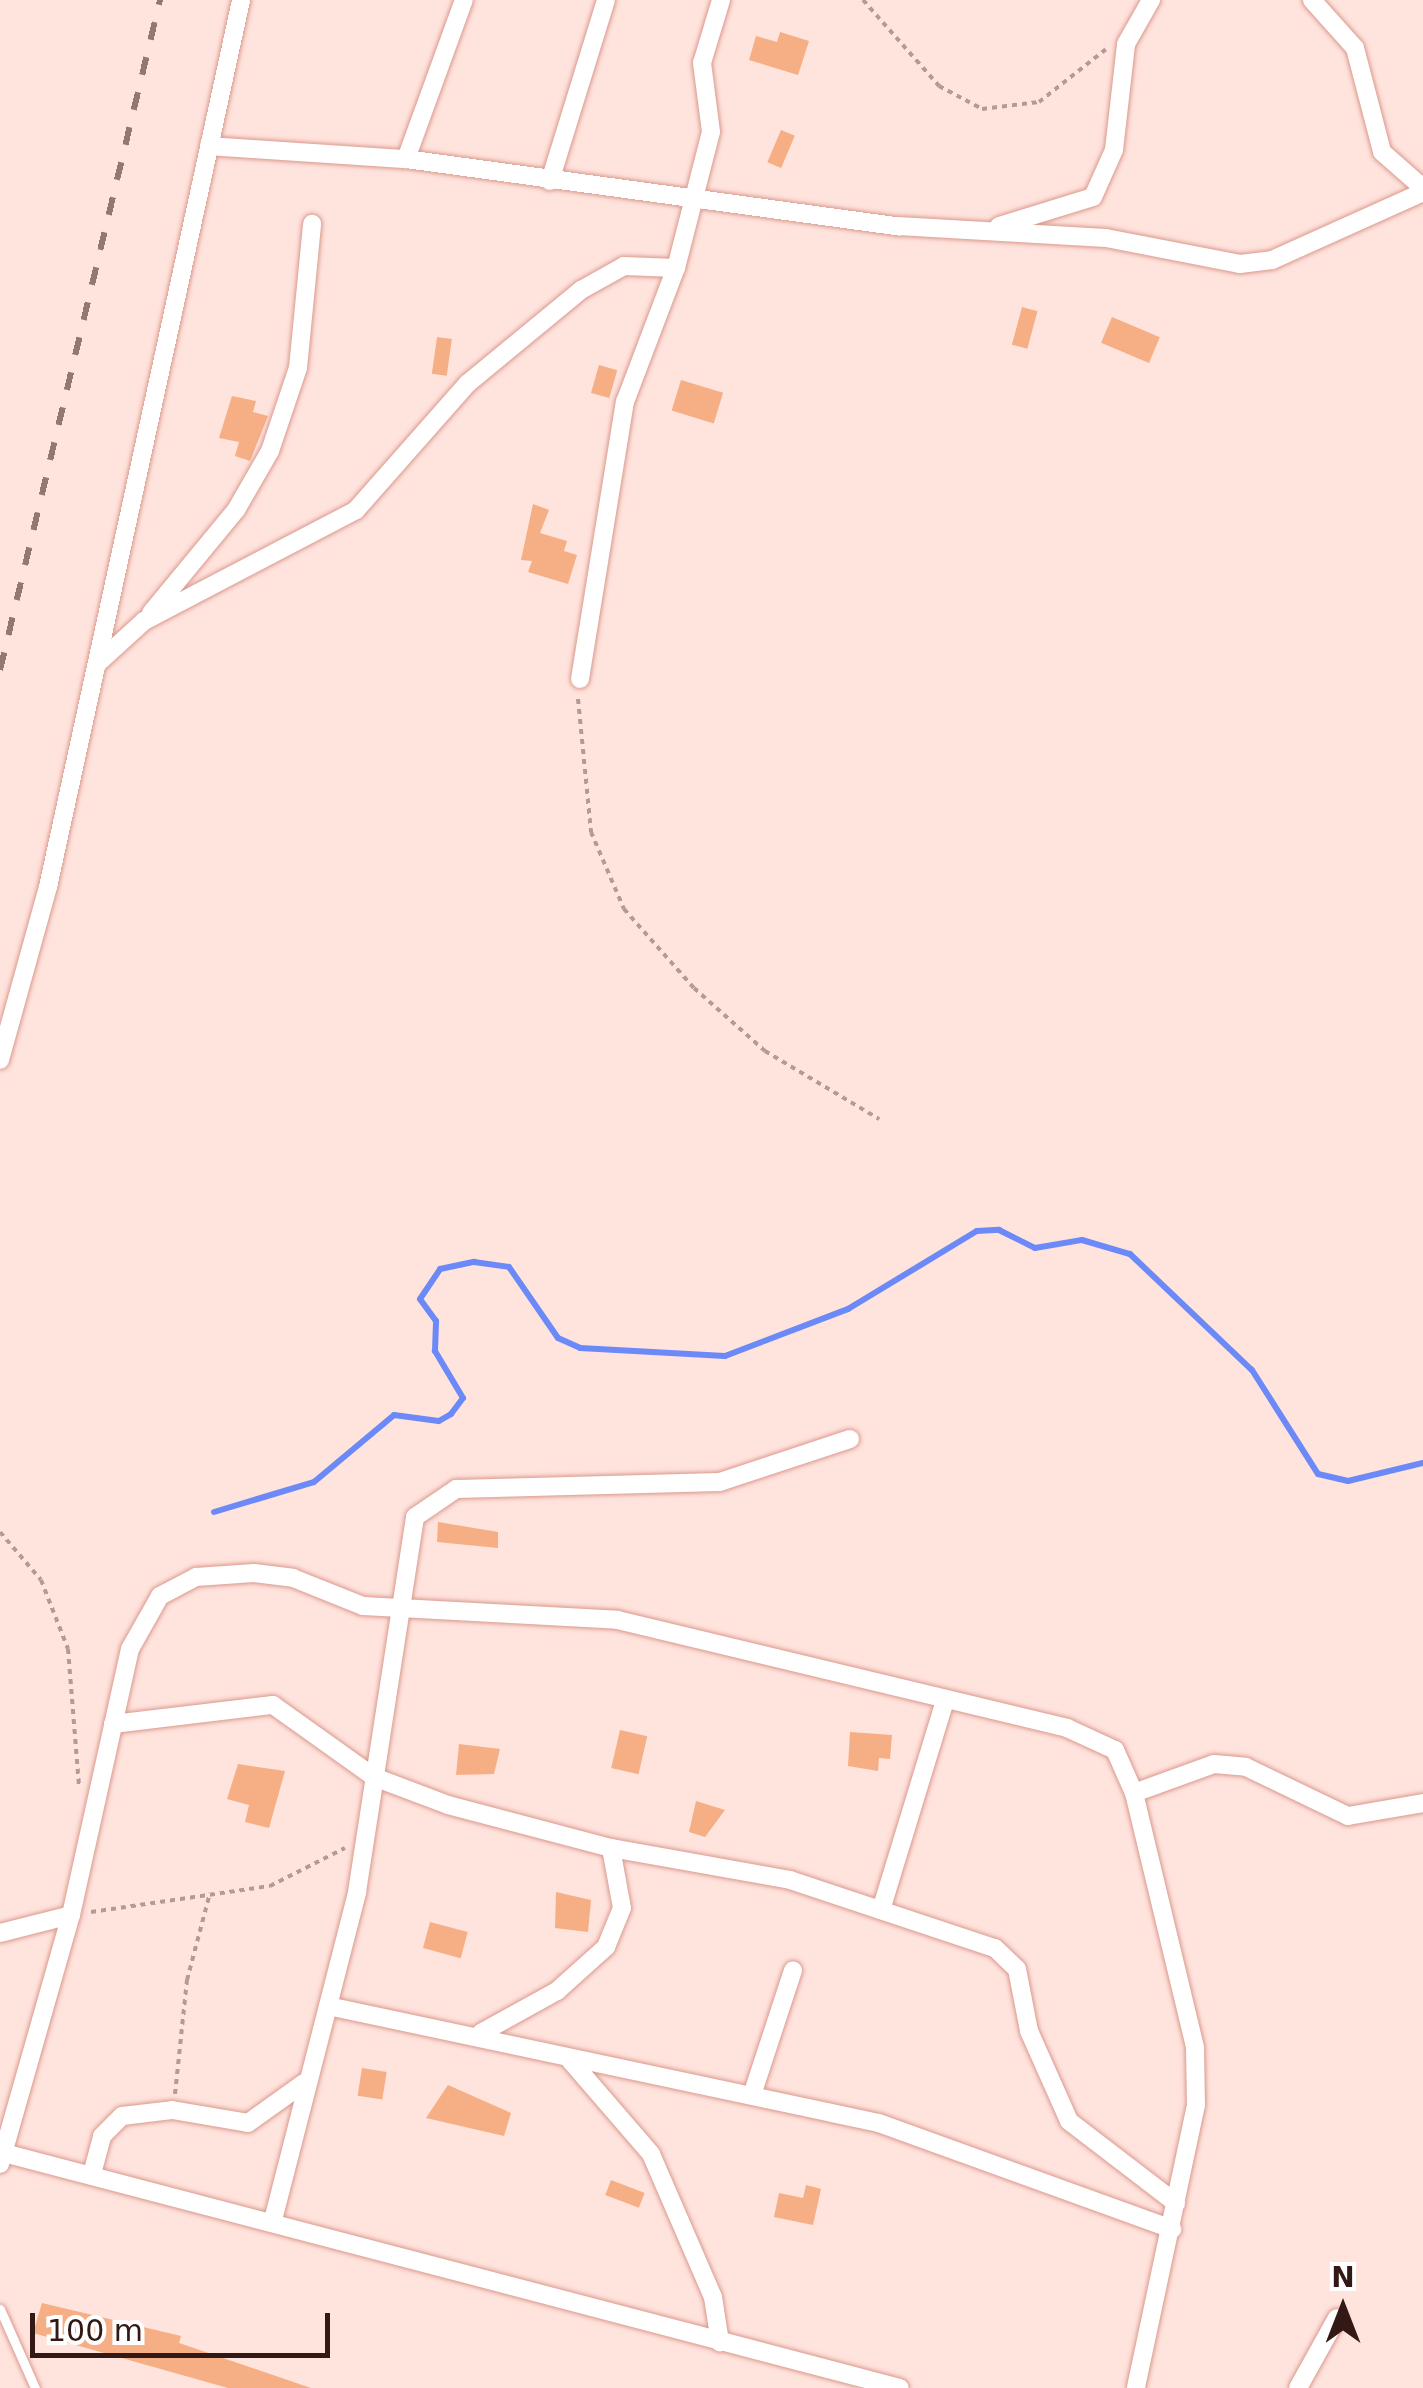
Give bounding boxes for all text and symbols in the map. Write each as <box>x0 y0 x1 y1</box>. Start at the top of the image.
north arrow <box>1293 2258 1393 2358</box>
text: N <box>1331 2261 1355 2294</box>
scale bar <box>35 2293 335 2355</box>
text: 100 m <box>47 2313 143 2348</box>

